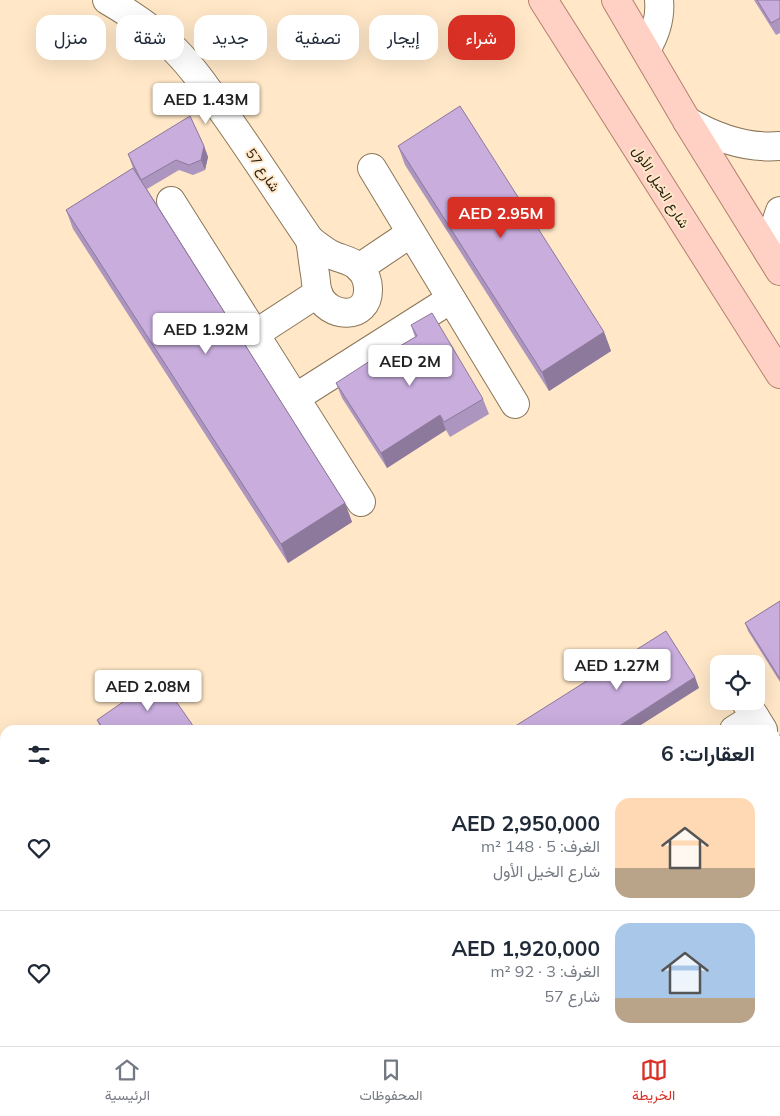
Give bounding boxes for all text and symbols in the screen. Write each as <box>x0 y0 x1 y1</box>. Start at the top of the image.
chip: منزل <box>36 15 106 60</box>
chip: شقة <box>116 15 184 60</box>
chip: جديد <box>194 15 267 60</box>
chip: تصفية <box>277 15 359 60</box>
chip: إيجار <box>369 15 438 60</box>
chip: شراء <box>448 15 515 60</box>
pin: AED 1.43M <box>149 82 263 125</box>
text: AED 1.43M <box>164 89 248 109</box>
street label: شارع الخيل الأول <box>627 143 693 233</box>
street label: شارع 57 <box>240 145 284 196</box>
pin: AED 2.95M <box>444 196 558 239</box>
text: AED 2.95M <box>459 203 543 223</box>
pin: AED 1.92M <box>149 312 263 355</box>
text: AED 1.92M <box>164 319 248 339</box>
pin: AED 2M <box>369 344 451 387</box>
text: AED 2M <box>379 351 441 371</box>
pin: AED 1.27M <box>560 648 674 691</box>
text: AED 1.27M <box>575 655 659 675</box>
map controls <box>710 655 765 710</box>
button: locate <box>710 655 765 710</box>
pin: AED 2.08M <box>91 670 205 712</box>
text: AED 2.08M <box>106 676 190 696</box>
text: العقارات: 6 <box>661 740 755 766</box>
icon: filters <box>25 741 53 769</box>
text: AED 2,950,000 <box>451 810 600 836</box>
icon: home <box>655 818 715 878</box>
icon: heart <box>25 834 53 862</box>
text: الغرف: 5 · 148 m² <box>481 836 600 856</box>
text: شارع الخيل الأول <box>493 861 600 881</box>
text: AED 1,920,000 <box>451 935 600 961</box>
icon: home <box>655 943 715 1003</box>
icon: heart <box>25 959 53 987</box>
text: الغرف: 3 · 92 m² <box>491 961 600 981</box>
text: شارع 57 <box>544 986 600 1006</box>
tab: الرئيسية <box>105 1056 150 1108</box>
tab: المحفوظات <box>359 1056 423 1108</box>
tab: الخريطة <box>632 1056 675 1108</box>

